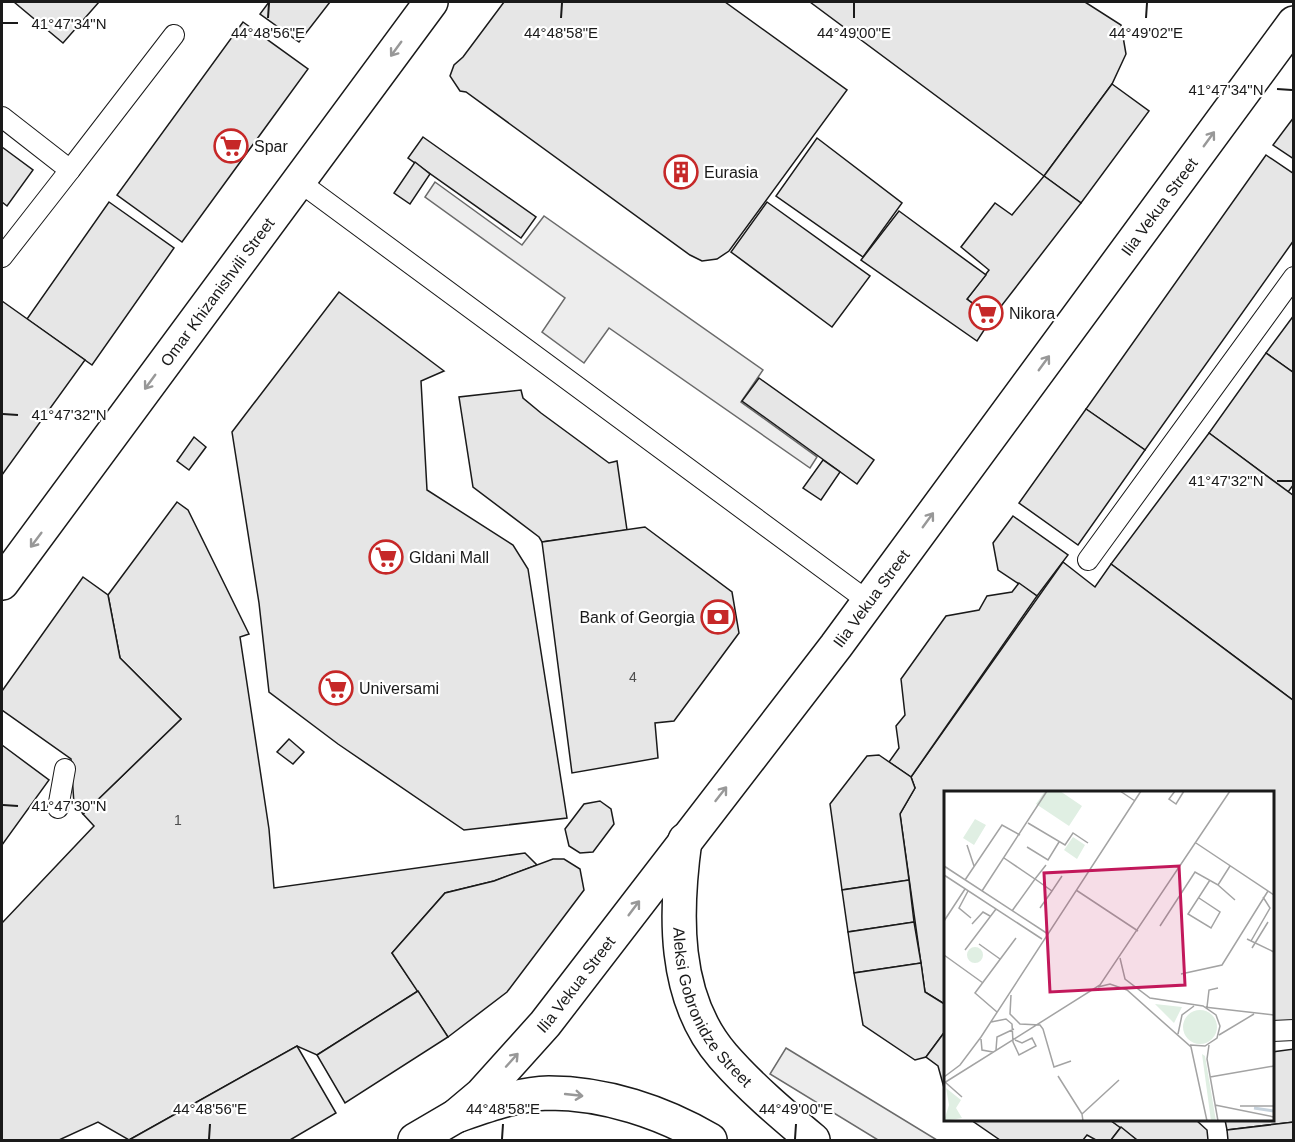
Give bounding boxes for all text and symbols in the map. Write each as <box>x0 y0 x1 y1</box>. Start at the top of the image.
text: 41°47'34"N <box>31 15 107 32</box>
text: 44°48'56"E <box>231 24 305 41</box>
text: 44°48'58"E <box>524 24 598 41</box>
text: 44°49'00"E <box>817 24 891 41</box>
text: 44°49'02"E <box>1109 24 1183 41</box>
one-way arrow <box>390 40 402 56</box>
text: 41°47'34"N <box>1188 81 1264 98</box>
supermarket icon: Spar <box>213 128 249 164</box>
one-way arrow <box>1203 131 1215 147</box>
place label: Spar <box>254 138 288 155</box>
building icon: Eurasia <box>663 154 699 190</box>
street label: Ilia Vekua Street <box>1118 154 1201 259</box>
place label: Eurasia <box>704 164 758 181</box>
street label: Omar Khizanishvili Street <box>157 214 278 369</box>
supermarket icon: Nikora <box>968 295 1004 331</box>
place label: Nikora <box>1009 305 1055 322</box>
one-way arrow <box>1038 356 1050 372</box>
one-way arrow <box>144 373 156 389</box>
text: 41°47'32"N <box>31 406 107 423</box>
text: 41°47'32"N <box>1188 472 1264 489</box>
one-way arrow <box>922 513 934 529</box>
one-way arrow <box>30 531 42 547</box>
supermarket icon: Gldani Mall <box>368 539 404 575</box>
street label: Ilia Vekua Street <box>830 546 913 650</box>
place label: Gldani Mall <box>409 549 489 566</box>
bank icon: Bank of Georgia <box>700 599 736 635</box>
place label: Bank of Georgia <box>579 609 695 626</box>
house number: 4 <box>629 669 637 685</box>
supermarket icon: Universami <box>318 670 354 706</box>
place label: Universami <box>359 680 439 697</box>
one-way arrow <box>714 787 727 803</box>
inset map <box>944 791 1274 1121</box>
text: 41°47'30"N <box>31 797 107 814</box>
house number: 1 <box>174 812 182 828</box>
one-way arrow <box>627 900 640 916</box>
street label: Aleksi Gobronidze Street <box>671 927 756 1090</box>
street label: Ilia Vekua Street <box>533 932 618 1036</box>
one-way arrow <box>505 1053 519 1068</box>
one-way arrow <box>564 1090 583 1101</box>
text: 44°48'56"E <box>173 1100 247 1117</box>
text: 44°48'58"E <box>466 1100 540 1117</box>
text: 44°49'00"E <box>759 1100 833 1117</box>

